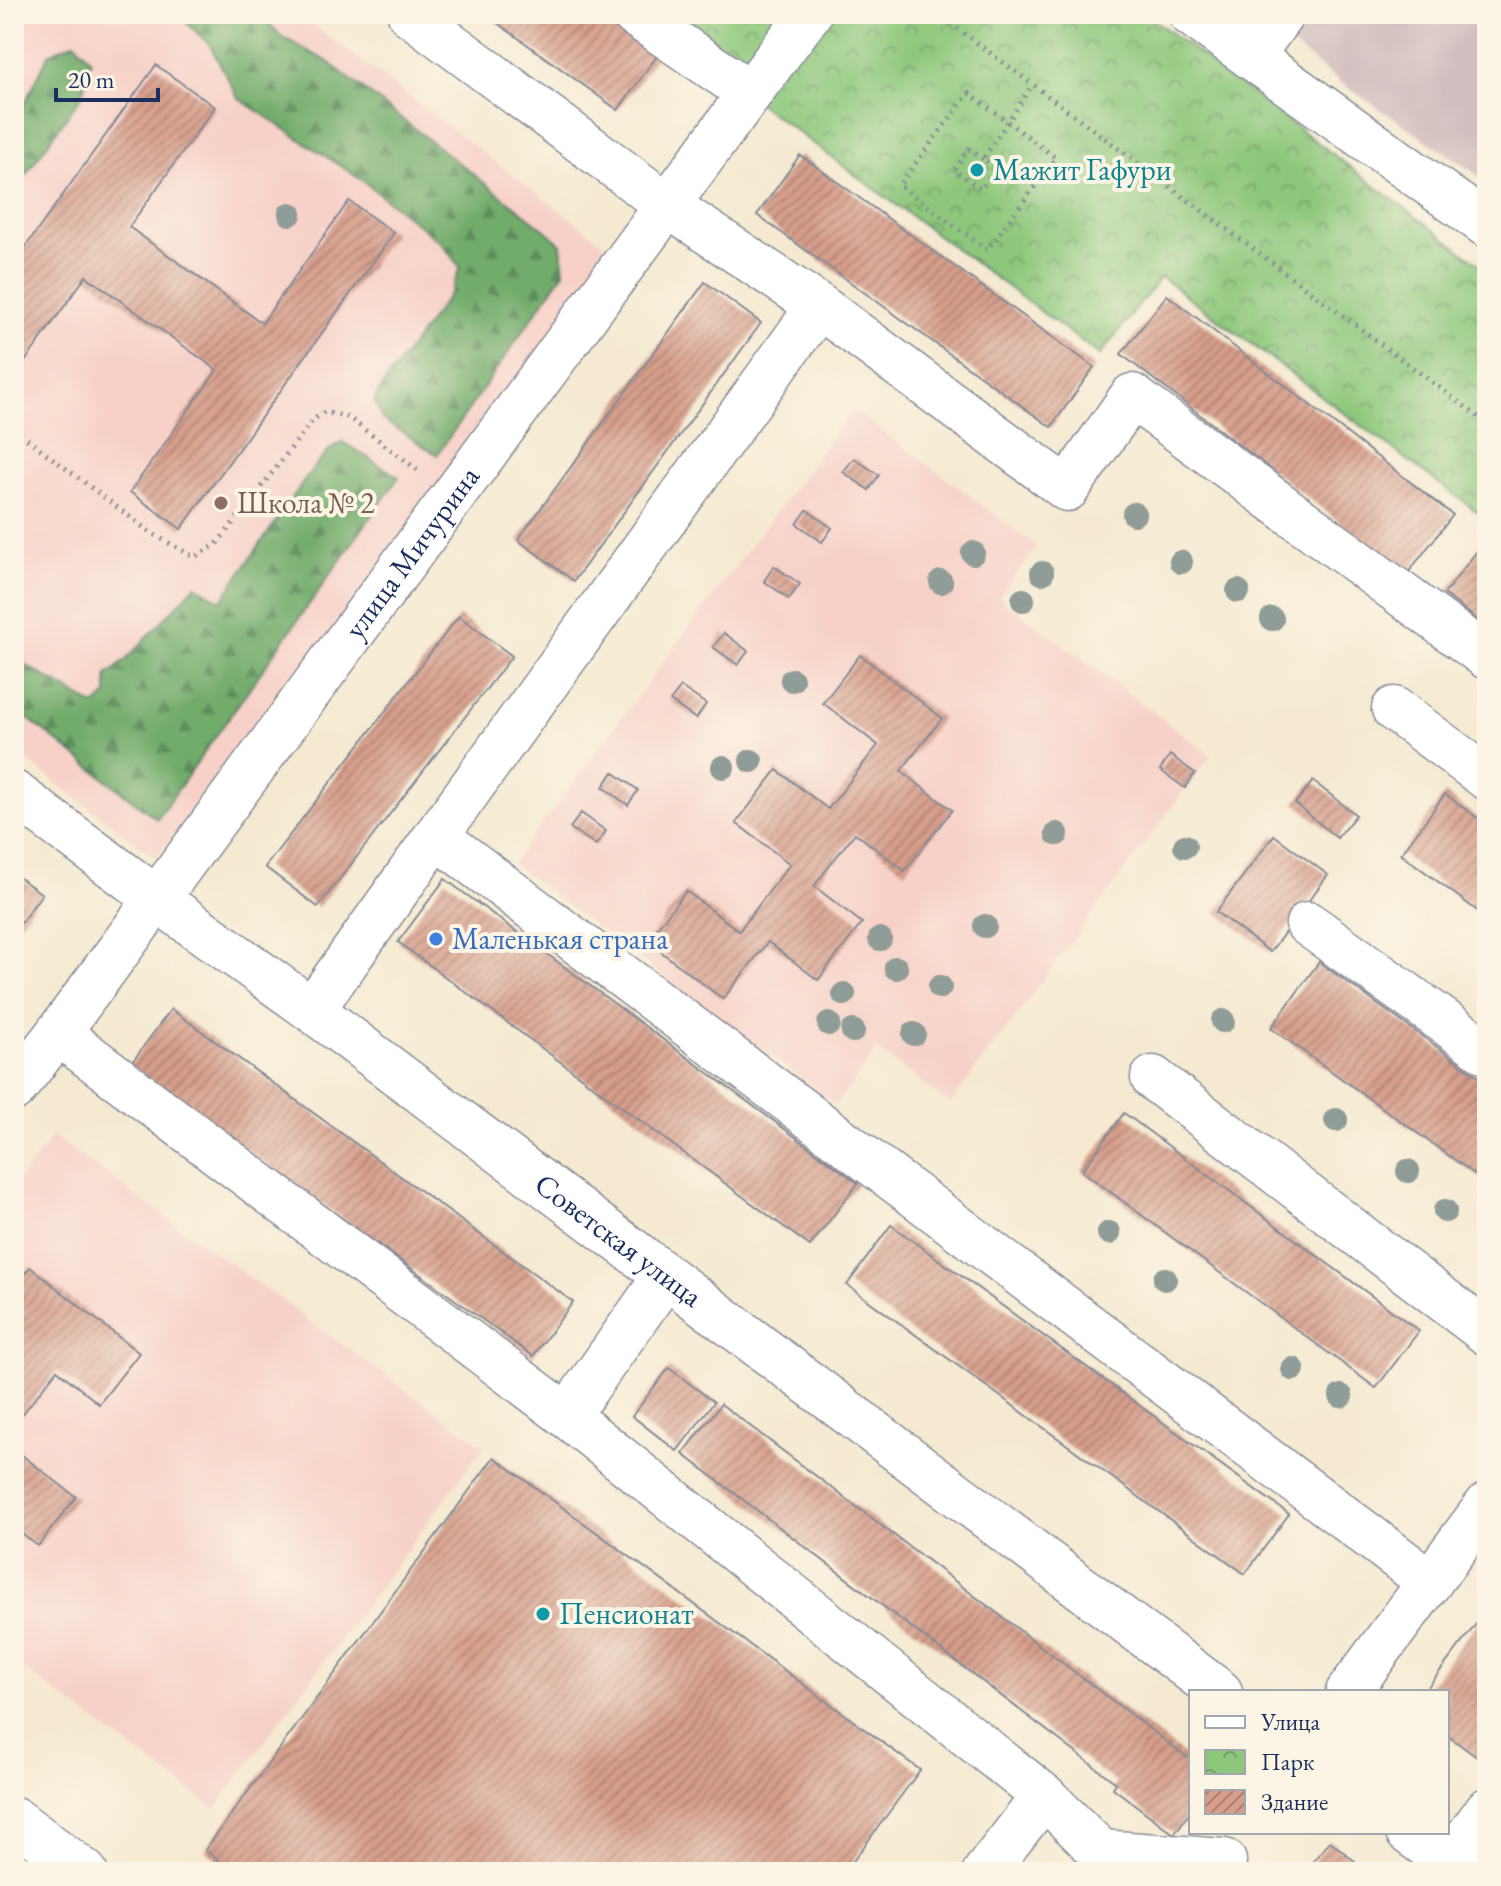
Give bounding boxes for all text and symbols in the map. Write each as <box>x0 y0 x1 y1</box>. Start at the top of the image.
scale bar <box>56 52 158 102</box>
text: 20 m <box>68 64 115 95</box>
place label: Мажит Гафури <box>993 150 1172 189</box>
marker: Мажит Гафури <box>968 161 986 179</box>
street label: улица Мичурина <box>335 458 488 646</box>
place label: Школа № 2 <box>237 483 375 522</box>
marker: Школа № 2 <box>212 494 230 512</box>
place label: Маленькая страна <box>452 919 668 958</box>
marker: Маленькая страна <box>427 930 445 948</box>
street label: Советская улица <box>527 1164 711 1316</box>
place label: Пенсионат <box>559 1594 694 1633</box>
marker: Пенсионат <box>534 1605 552 1623</box>
legend <box>1189 1690 1449 1834</box>
text: Улица <box>1260 1706 1320 1737</box>
text: Парк <box>1261 1746 1315 1777</box>
text: Здание <box>1261 1786 1328 1817</box>

